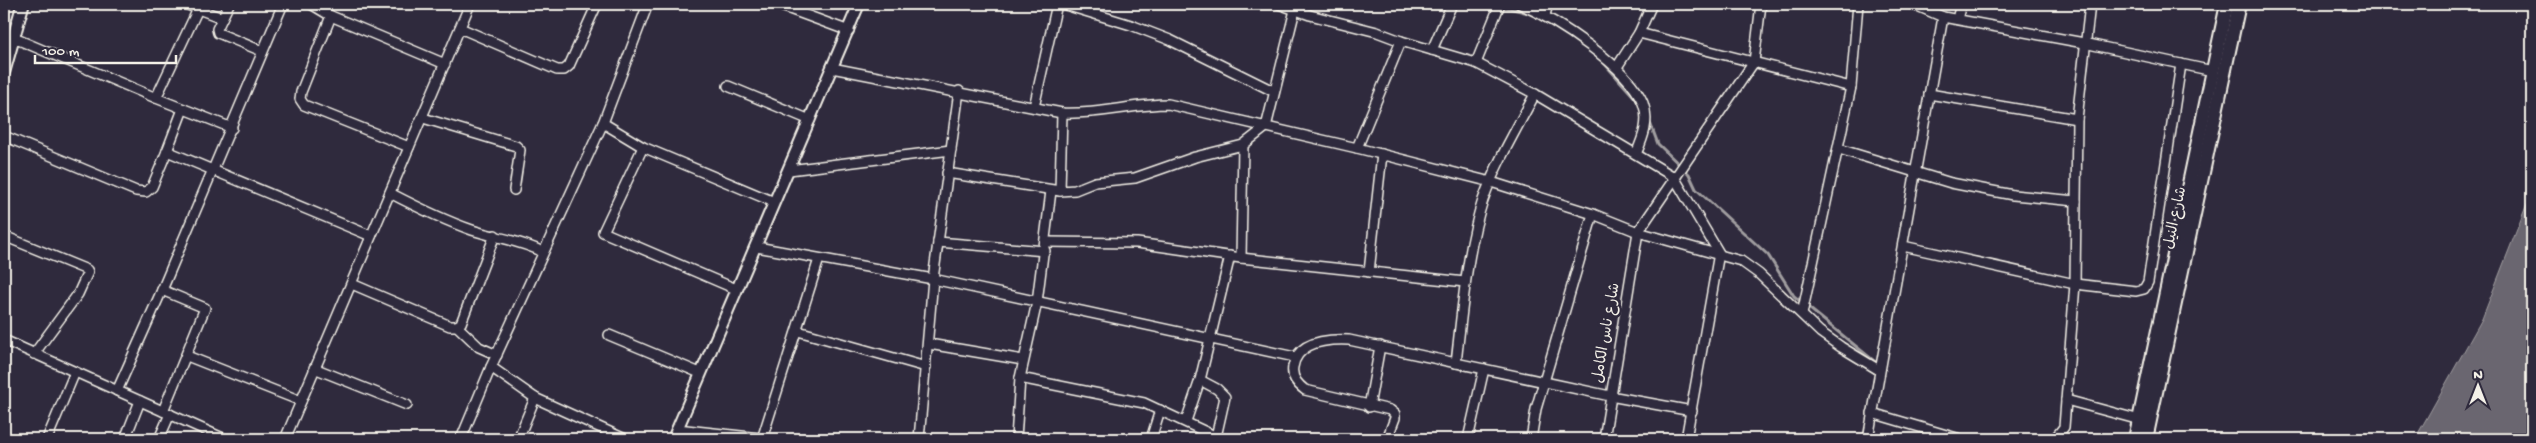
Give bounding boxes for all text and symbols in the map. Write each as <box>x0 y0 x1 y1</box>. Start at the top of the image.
scale bar <box>35 32 176 64</box>
text: 100 m <box>41 43 80 61</box>
street label: شارع النيل <box>2161 185 2191 251</box>
street label: شارع ناس الكامل <box>1589 281 1625 385</box>
north arrow <box>2454 360 2504 410</box>
text: N <box>2473 367 2483 384</box>

